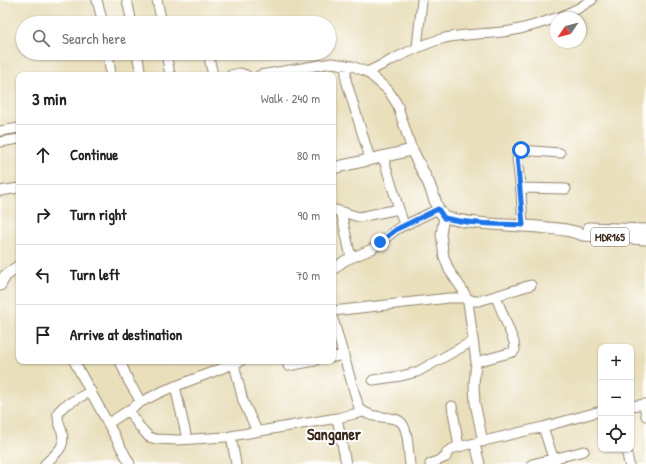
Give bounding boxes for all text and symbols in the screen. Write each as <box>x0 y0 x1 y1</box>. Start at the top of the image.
north arrow <box>550 12 586 48</box>
search box <box>16 16 336 60</box>
icon: search <box>30 27 52 49</box>
text: Search here <box>62 28 126 49</box>
text: 3 min <box>32 87 67 110</box>
text: Walk · 240 m <box>261 89 320 107</box>
route start <box>512 141 530 159</box>
icon: ahead <box>32 144 54 166</box>
text: Continue <box>70 144 118 165</box>
text: 80 m <box>297 146 320 164</box>
icon: right <box>32 204 54 226</box>
text: Turn right <box>70 204 126 225</box>
text: 90 m <box>298 206 320 224</box>
road number: MDR165 <box>591 228 629 246</box>
route end <box>371 233 389 251</box>
icon: left <box>32 264 54 286</box>
text: Turn left <box>70 264 120 285</box>
text: 70 m <box>296 266 320 284</box>
icon: arrive <box>32 324 54 346</box>
text: Arrive at destination <box>70 324 182 345</box>
map controls <box>598 344 634 452</box>
button: + <box>598 344 634 380</box>
button: − <box>598 380 634 416</box>
button: locate <box>598 416 634 452</box>
district label: Sanganer <box>307 423 362 446</box>

